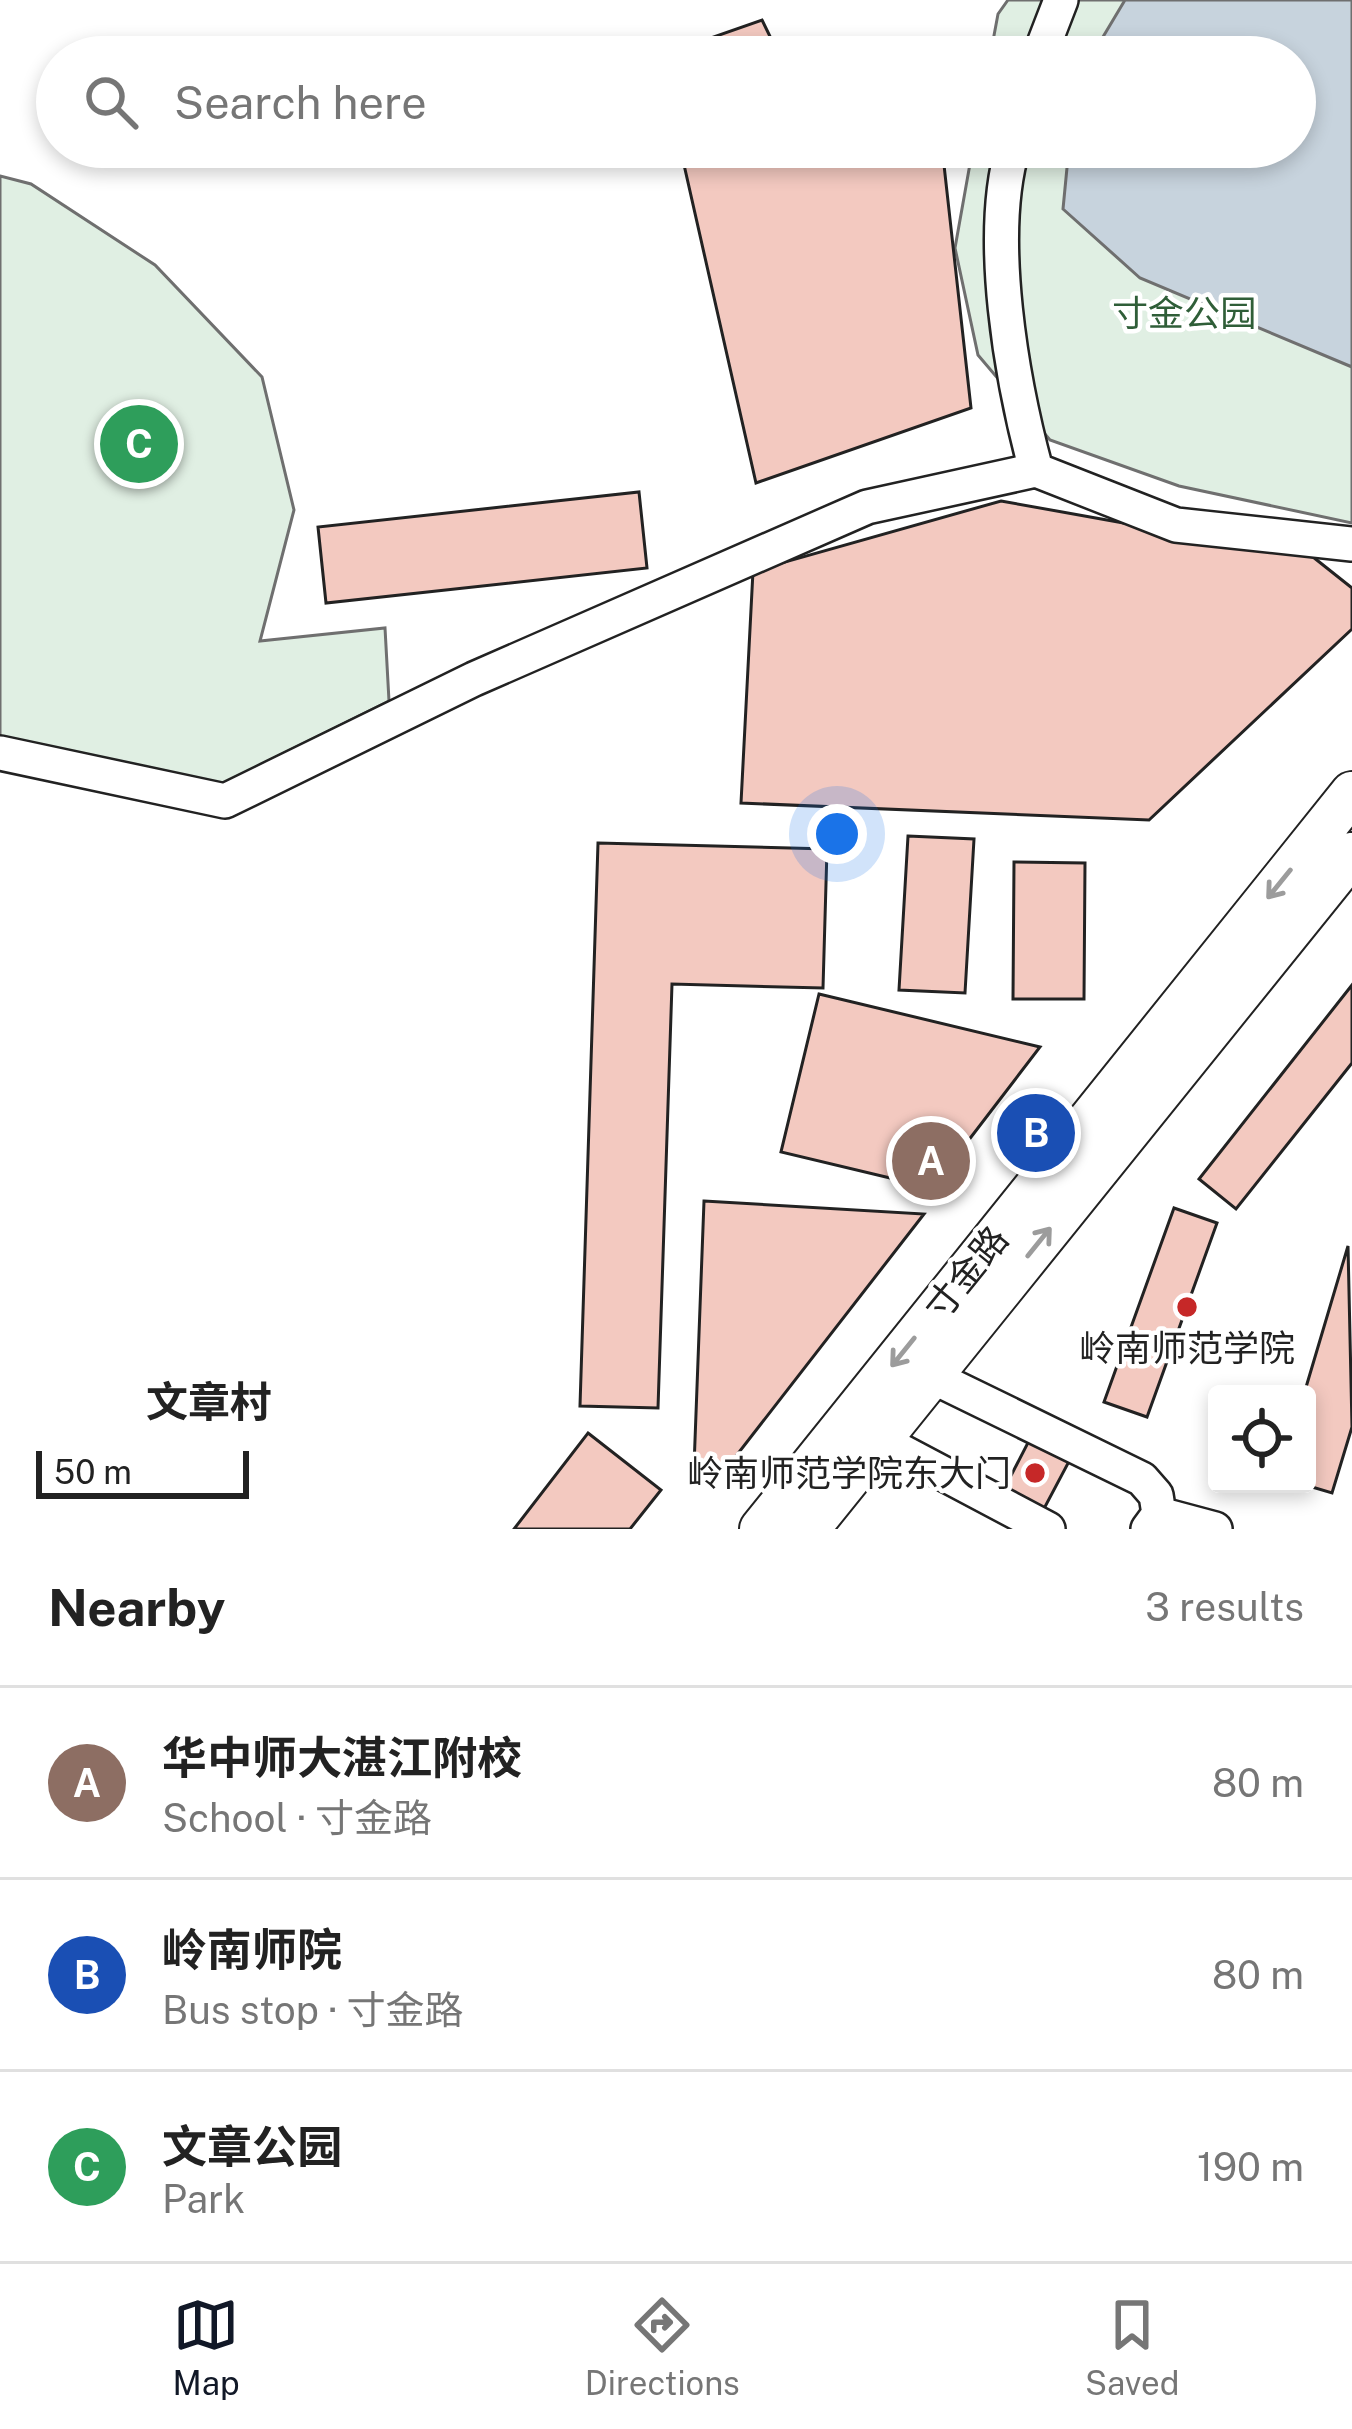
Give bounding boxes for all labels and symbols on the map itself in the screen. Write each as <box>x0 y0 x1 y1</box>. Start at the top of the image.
park label: 寸金公园 <box>1112 292 1256 334</box>
pin: C <box>100 399 178 489</box>
your location <box>807 804 867 864</box>
one-way arrow <box>1266 868 1293 900</box>
pin: B <box>997 1088 1075 1178</box>
pin: A <box>892 1116 970 1206</box>
street label: 寸金路 <box>916 1218 1016 1328</box>
one-way arrow <box>1026 1226 1052 1258</box>
marker: 岭南师范学院 <box>1174 1294 1200 1320</box>
place label: 岭南师范学院 <box>1079 1327 1295 1369</box>
one-way arrow <box>890 1336 917 1367</box>
district label: 文章村 <box>146 1377 272 1426</box>
scale bar <box>36 1445 249 1498</box>
place label: 岭南师范学院东大门 <box>687 1452 1011 1494</box>
marker: 岭南师范学院东大门 <box>1022 1460 1048 1486</box>

